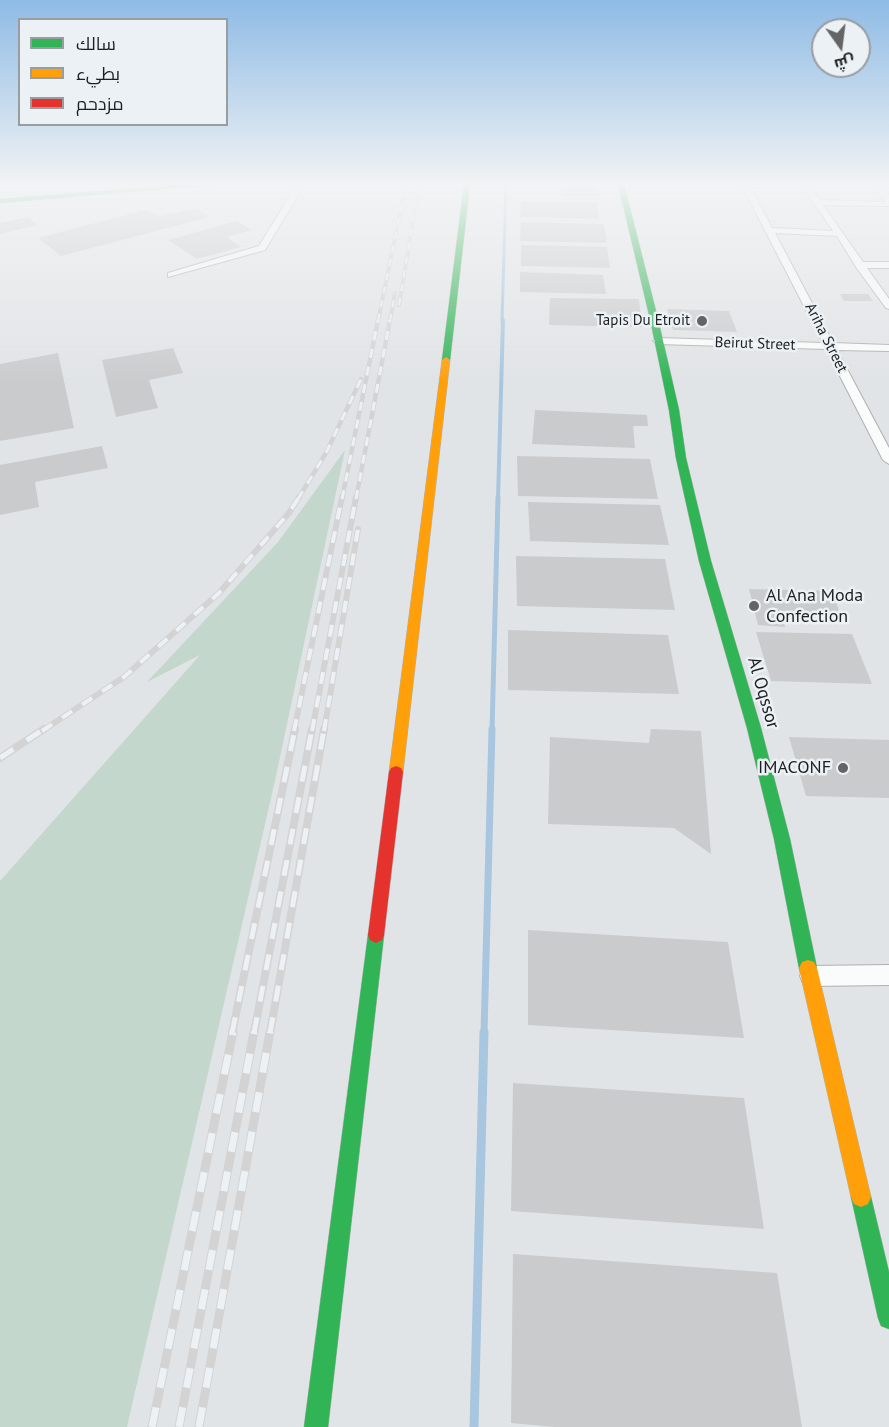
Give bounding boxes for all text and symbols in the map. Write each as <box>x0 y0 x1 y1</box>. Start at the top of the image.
legend <box>18 18 228 126</box>
north arrow <box>811 18 871 78</box>
text: سالك <box>76 32 116 55</box>
text: ش <box>832 51 857 76</box>
text: بطيء <box>76 62 120 85</box>
text: مزدحم <box>76 92 124 115</box>
street label: Ariha Street <box>801 300 851 376</box>
place label: Tapis Du Etroit <box>596 312 690 330</box>
marker: Tapis Du Etroit <box>695 314 709 328</box>
street label: Beirut Street <box>714 334 796 354</box>
place label: Al Ana Moda Confection <box>766 585 863 628</box>
marker: Al Ana Moda Confection <box>747 599 761 613</box>
street label: Al Oqssor <box>742 655 784 731</box>
place label: IMACONF <box>758 757 831 779</box>
marker: IMACONF <box>836 761 850 775</box>

